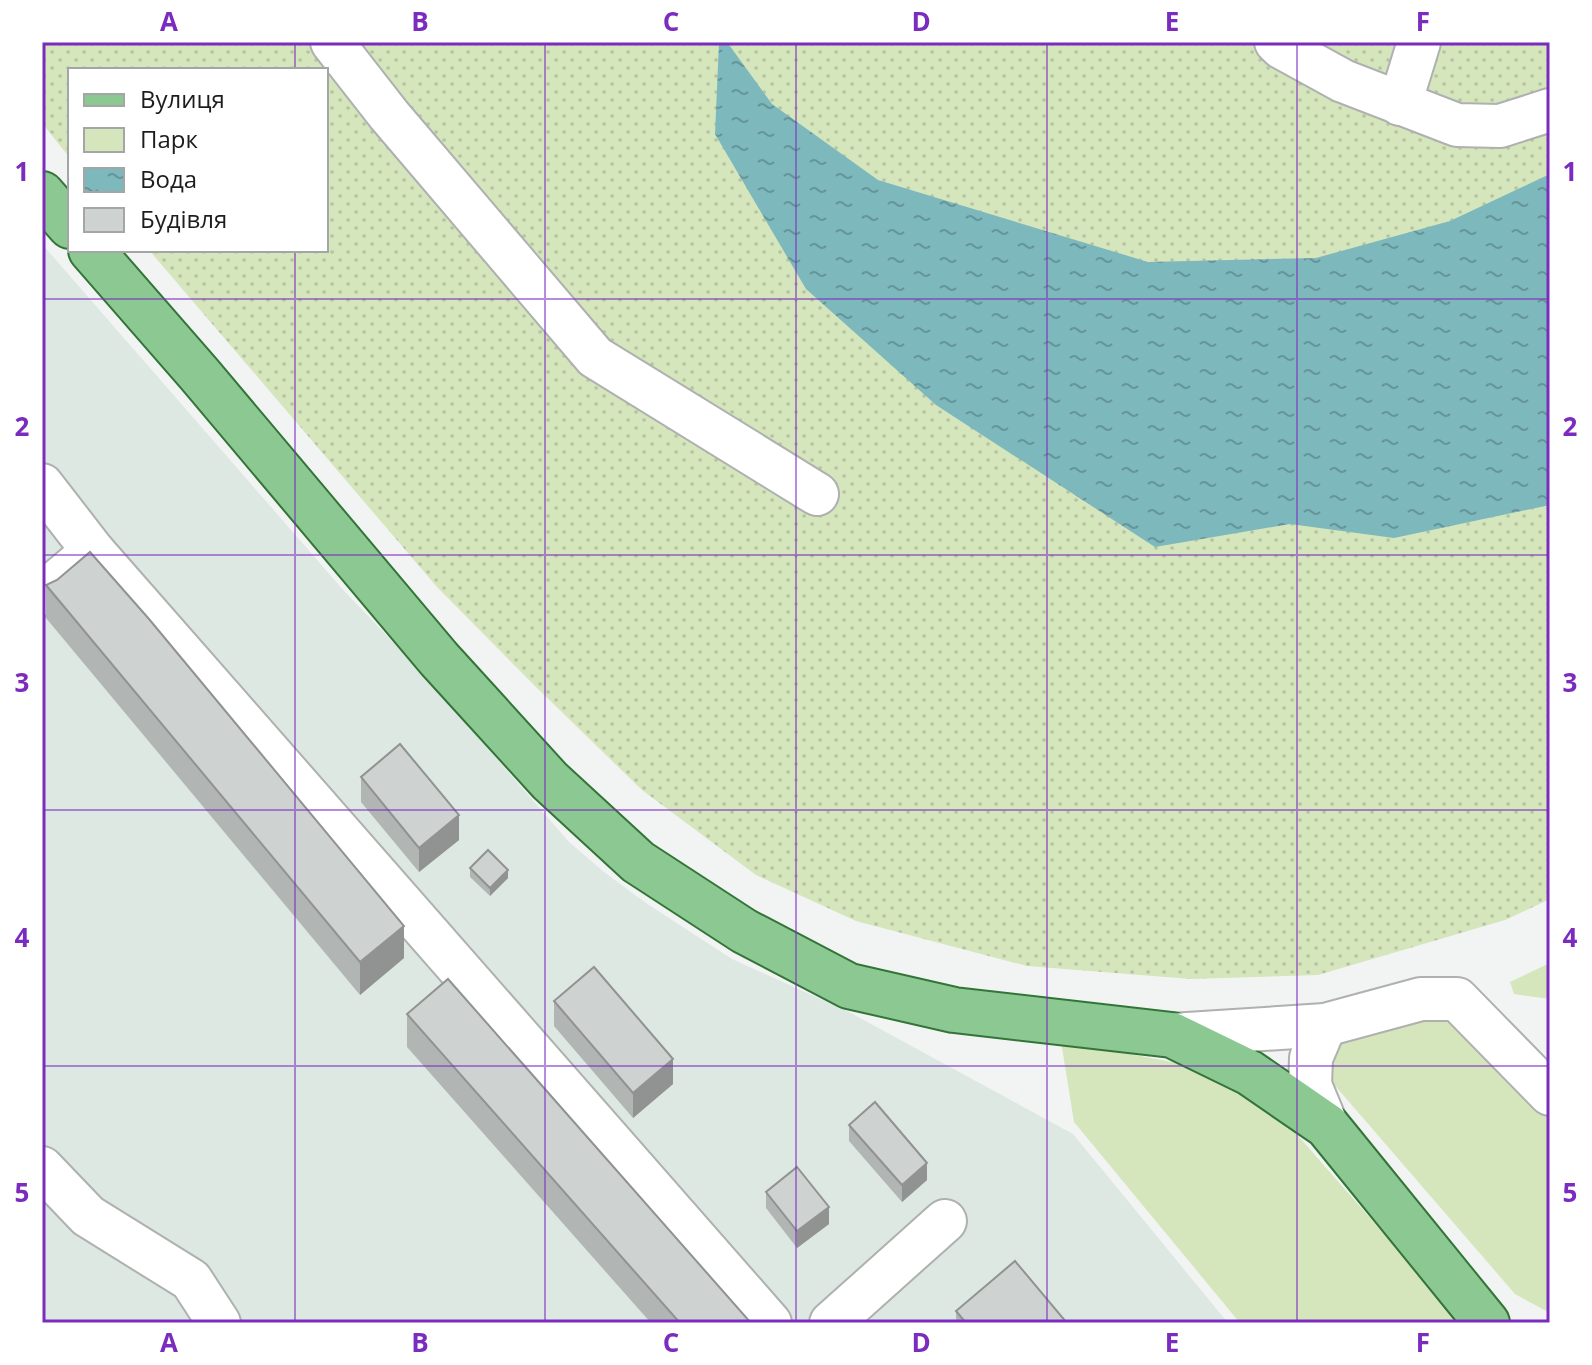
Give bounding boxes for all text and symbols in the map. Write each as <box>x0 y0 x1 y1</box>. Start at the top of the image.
text: A <box>160 3 178 39</box>
text: B <box>411 3 429 39</box>
text: C <box>663 3 679 39</box>
text: D <box>911 3 931 39</box>
text: E <box>1165 3 1179 39</box>
text: F <box>1416 3 1430 39</box>
legend <box>68 68 328 252</box>
text: Вулиця <box>140 82 225 115</box>
text: Парк <box>140 122 198 155</box>
text: 1 <box>15 153 29 189</box>
text: 1 <box>1563 153 1577 189</box>
text: Вода <box>140 162 197 195</box>
text: Будівля <box>140 202 227 235</box>
text: 2 <box>15 408 30 444</box>
text: 2 <box>1563 408 1578 444</box>
text: 3 <box>15 664 29 700</box>
text: 3 <box>1563 664 1577 700</box>
text: 4 <box>15 919 30 955</box>
text: 4 <box>1563 919 1578 955</box>
text: 5 <box>15 1174 29 1210</box>
text: 5 <box>1563 1174 1577 1210</box>
text: A <box>160 1324 178 1360</box>
text: B <box>411 1324 429 1360</box>
text: C <box>663 1324 679 1360</box>
text: D <box>911 1324 931 1360</box>
text: E <box>1165 1324 1179 1360</box>
text: F <box>1416 1324 1430 1360</box>

